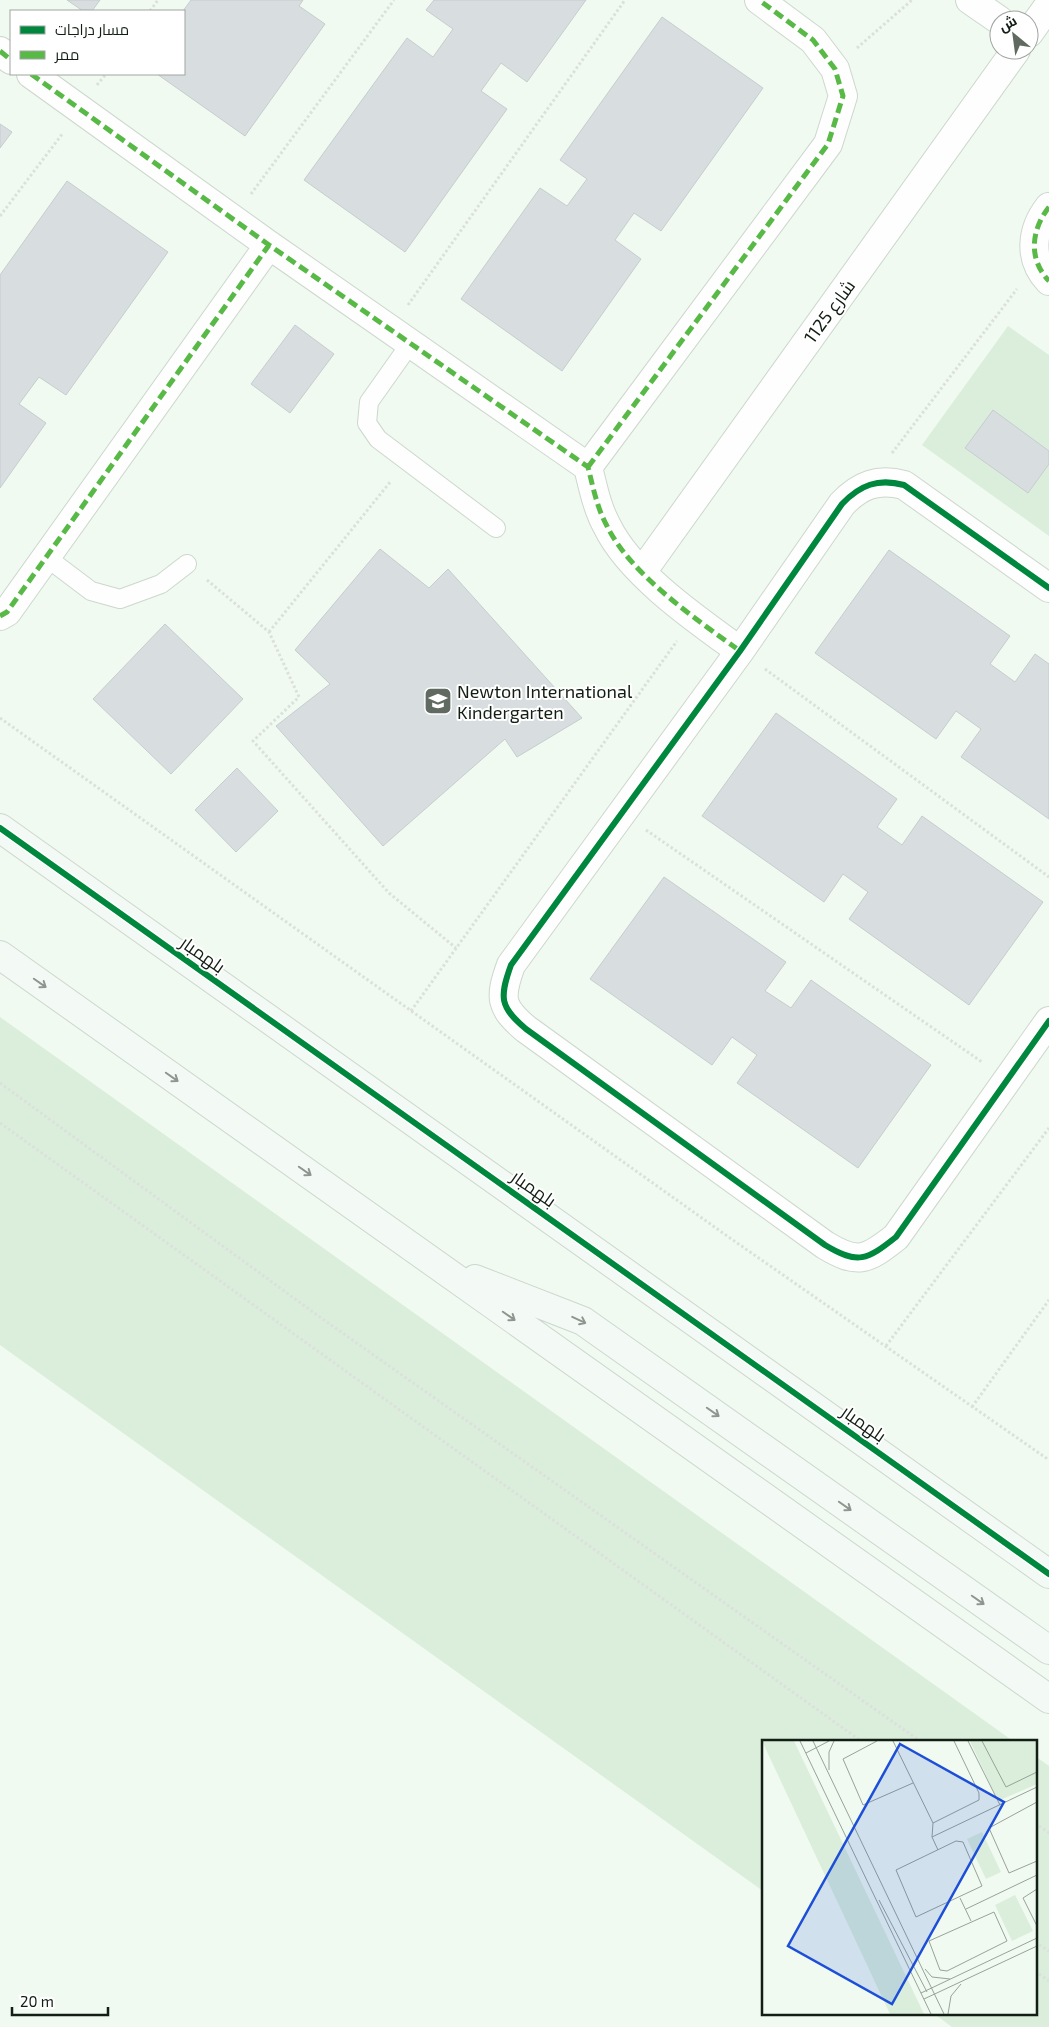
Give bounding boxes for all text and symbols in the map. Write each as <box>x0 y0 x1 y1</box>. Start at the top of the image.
legend <box>10 10 185 75</box>
north arrow <box>989 10 1039 60</box>
text: ش <box>995 11 1020 36</box>
text: مسار دراجات <box>55 20 129 39</box>
text: ممر <box>54 45 79 64</box>
street label: شارع 1125 <box>799 275 861 348</box>
place label: Newton International Kindergarten <box>457 680 633 723</box>
school or university icon: Newton International Kindergarten <box>423 686 453 716</box>
street label: بلهمبار <box>175 930 230 978</box>
one-way arrow <box>33 978 47 988</box>
one-way arrow <box>165 1072 179 1082</box>
street label: بلهمبار <box>506 1164 561 1212</box>
one-way arrow <box>298 1166 312 1176</box>
one-way arrow <box>502 1311 516 1321</box>
one-way arrow <box>571 1315 586 1325</box>
street label: بلهمبار <box>836 1399 891 1447</box>
one-way arrow <box>705 1407 719 1417</box>
one-way arrow <box>838 1501 852 1511</box>
one-way arrow <box>971 1595 985 1605</box>
inset map <box>762 1740 1036 2014</box>
scale bar <box>12 1984 109 2016</box>
text: 20 m <box>20 1992 54 2010</box>

